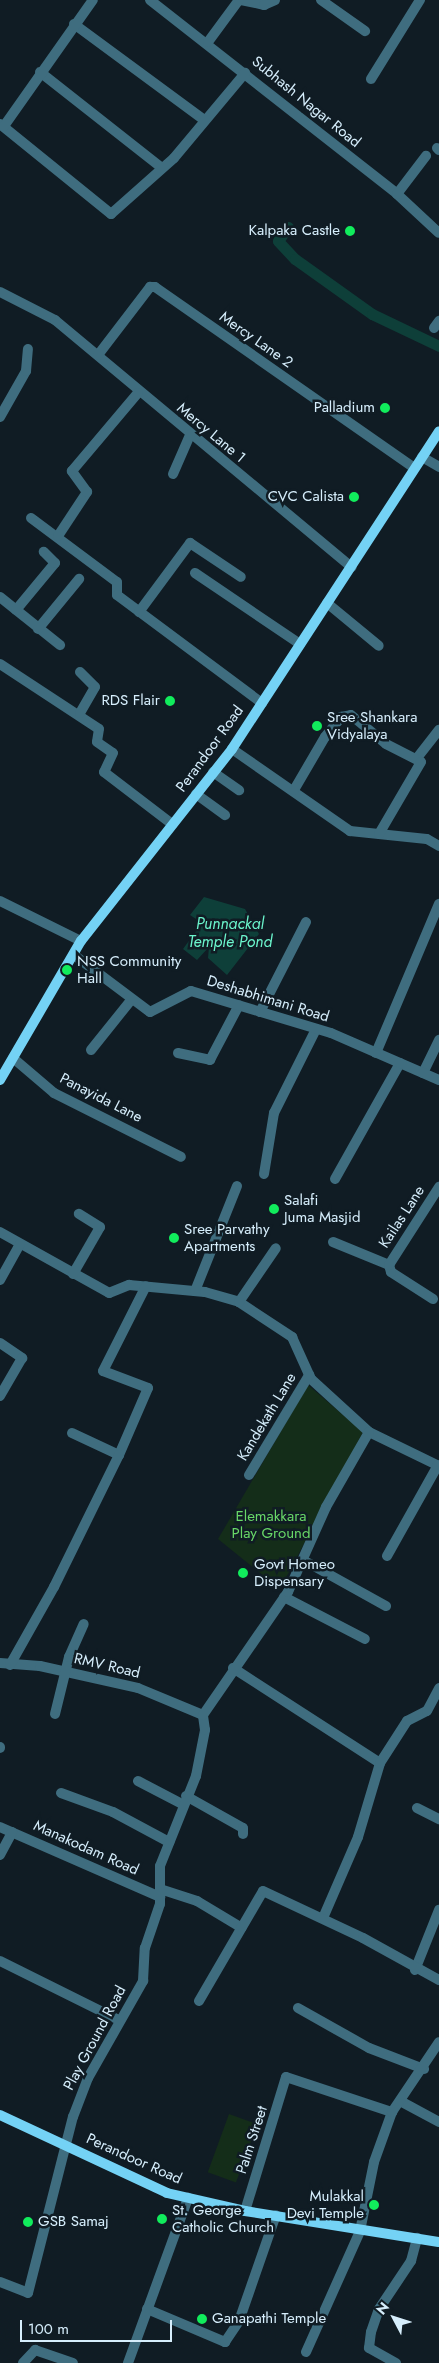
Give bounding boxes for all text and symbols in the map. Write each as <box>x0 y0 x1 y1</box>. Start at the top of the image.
street label: Subhash Nagar Road <box>248 53 364 151</box>
place label: Kalpaka Castle <box>248 222 340 240</box>
marker: Kalpaka Castle <box>344 225 356 237</box>
street label: Mercy Lane 2 <box>216 308 296 372</box>
street label: Mercy Lane 1 <box>173 399 249 467</box>
place label: Palladium <box>314 399 375 417</box>
marker: Palladium <box>379 402 391 414</box>
place label: CVC Calista <box>268 488 344 506</box>
marker: CVC Calista <box>348 491 360 503</box>
place label: RDS Flair <box>101 692 160 710</box>
marker: RDS Flair <box>164 695 176 707</box>
street label: Perandoor Road <box>173 702 247 796</box>
place label: Sree Shankara Vidyalaya <box>327 708 417 743</box>
marker: Sree Shankara Vidyalaya <box>311 720 323 732</box>
water label: Punnackal Temple Pond <box>188 914 272 952</box>
place label: NSS Community Hall <box>77 952 181 987</box>
marker: NSS Community Hall <box>61 964 73 976</box>
street label: Deshabhimani Road <box>205 972 331 1026</box>
street label: Panayida Lane <box>57 1069 145 1127</box>
street label: Kailas Lane <box>375 1183 429 1251</box>
place label: Salafi Juma Masjid <box>284 1191 360 1226</box>
marker: Salafi Juma Masjid <box>268 1203 280 1215</box>
place label: Sree Parvathy Apartments <box>184 1220 269 1255</box>
marker: Sree Parvathy Apartments <box>168 1232 180 1244</box>
street label: Kandekath Lane <box>234 1370 300 1464</box>
park label: Elemakkara Play Ground <box>232 1507 310 1542</box>
place label: Govt Homeo Dispensary <box>254 1555 335 1590</box>
marker: Govt Homeo Dispensary <box>236 1566 250 1580</box>
street label: RMV Road <box>72 1650 142 1682</box>
street label: Manakodam Road <box>31 1817 141 1879</box>
street label: Play Ground Road <box>60 1983 130 2093</box>
street label: Palm Street <box>233 2104 271 2176</box>
street label: Perandoor Road <box>83 2130 185 2188</box>
place label: Mulakkal Devi Temple <box>287 2187 364 2222</box>
marker: Mulakkal Devi Temple <box>368 2199 380 2211</box>
place label: St. George Catholic Church <box>172 2201 274 2236</box>
place label: GSB Samaj <box>38 2213 109 2231</box>
marker: St. George Catholic Church <box>156 2213 168 2225</box>
marker: GSB Samaj <box>22 2216 34 2228</box>
north arrow <box>369 2293 419 2343</box>
text: N <box>371 2298 394 2319</box>
scale bar <box>22 2310 175 2342</box>
place label: Ganapathi Temple <box>212 2310 326 2328</box>
marker: Ganapathi Temple <box>196 2313 208 2325</box>
text: 100 m <box>28 2318 69 2340</box>

